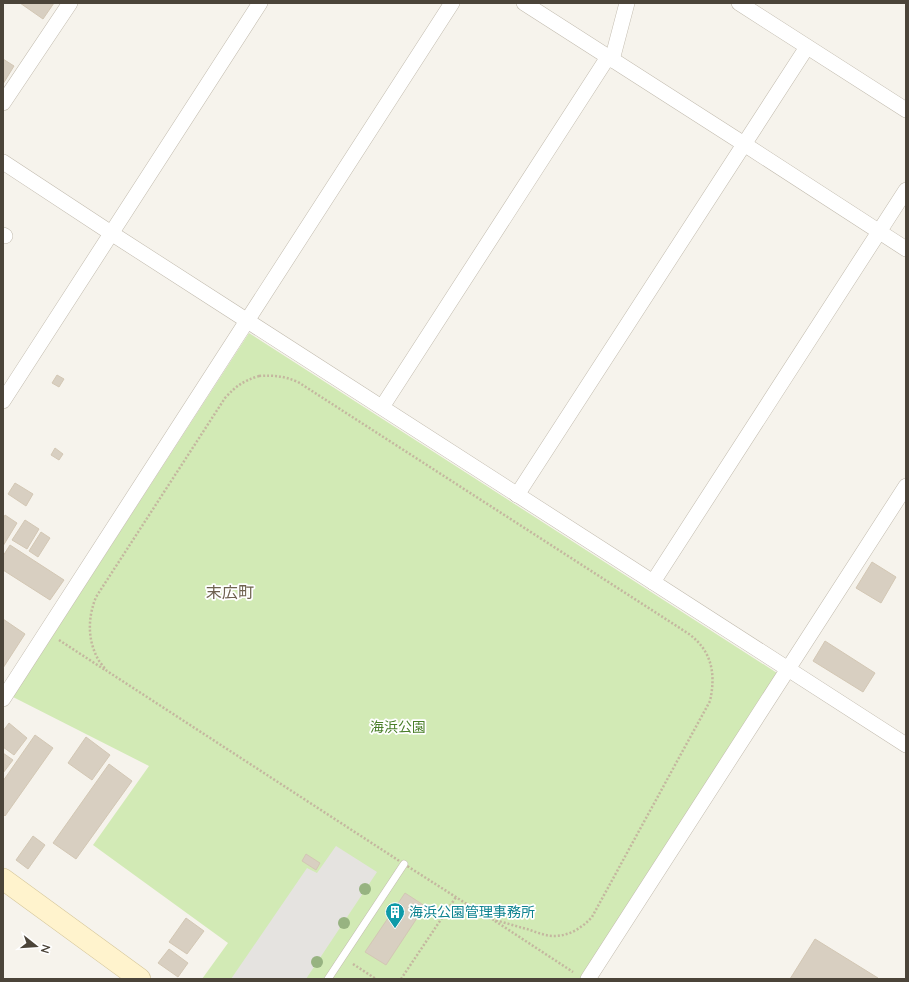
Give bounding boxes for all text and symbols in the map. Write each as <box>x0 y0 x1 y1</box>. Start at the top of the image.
district label: 末広町 <box>206 582 254 601</box>
park label: 海浜公園 <box>370 718 426 735</box>
building icon: 海浜公園管理事務所 <box>384 901 406 929</box>
place label: 海浜公園管理事務所 <box>409 903 535 920</box>
north arrow <box>16 926 56 966</box>
text: N <box>39 943 53 955</box>

